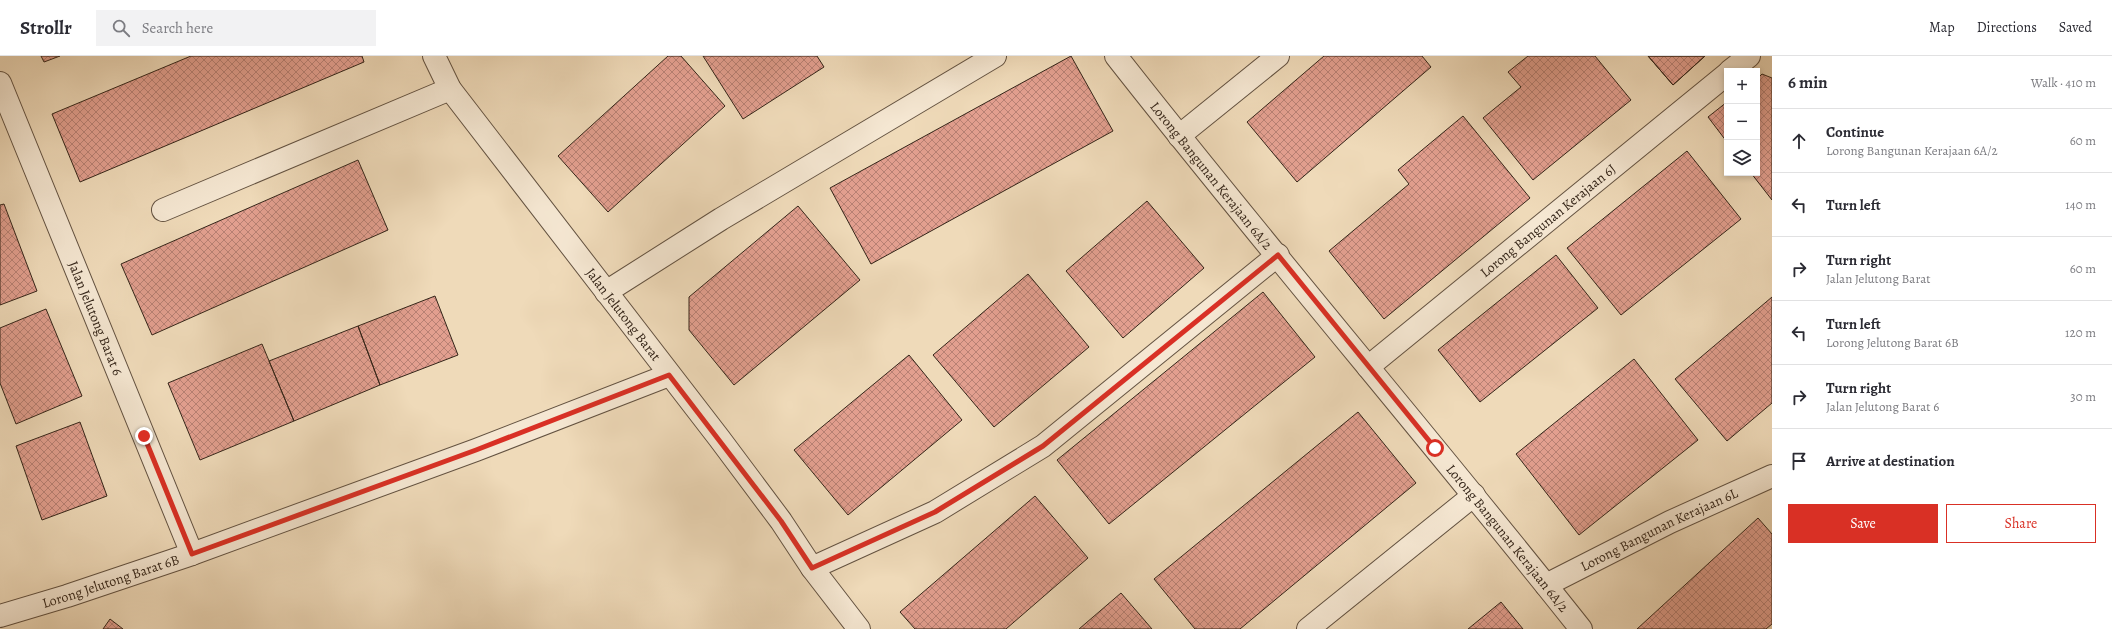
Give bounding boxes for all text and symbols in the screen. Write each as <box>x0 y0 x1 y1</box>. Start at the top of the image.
search box <box>96 10 376 46</box>
text: Strollr <box>20 15 72 41</box>
icon: search <box>110 17 132 39</box>
text: Search here <box>142 18 213 38</box>
text: Map <box>1929 18 1955 37</box>
text: Directions <box>1977 18 2037 37</box>
text: Saved <box>2059 18 2092 37</box>
map controls <box>1724 68 1760 176</box>
button: + <box>1724 68 1760 104</box>
text: 6 min <box>1788 71 1828 94</box>
text: Walk · 410 m <box>2031 74 2096 91</box>
street label: Lorong Bangunan Kerajaan 6A/2 <box>1146 98 1277 254</box>
button: − <box>1724 104 1760 140</box>
text: Continue <box>1826 122 1884 142</box>
icon: ahead <box>1788 130 1810 152</box>
text: 60 m <box>2070 132 2096 149</box>
button: layers <box>1724 140 1760 176</box>
text: Lorong Bangunan Kerajaan 6A/2 <box>1826 142 1998 159</box>
street label: Lorong Bangunan Kerajaan 6J <box>1476 160 1620 282</box>
icon: left <box>1788 194 1810 216</box>
text: Turn left <box>1826 195 1881 215</box>
text: 140 m <box>2065 196 2096 213</box>
text: Turn right <box>1826 250 1891 270</box>
street label: Jalan Jelutong Barat 6 <box>64 258 127 378</box>
icon: right <box>1788 258 1810 280</box>
text: 60 m <box>2070 260 2096 277</box>
street label: Jalan Jelutong Barat <box>581 264 665 365</box>
text: Jalan Jelutong Barat <box>1826 270 1931 287</box>
text: Turn left <box>1826 314 1881 334</box>
icon: left <box>1788 322 1810 344</box>
text: 120 m <box>2065 324 2096 341</box>
text: Lorong Jelutong Barat 6B <box>1826 334 1959 351</box>
text: Turn right <box>1826 378 1891 398</box>
icon: right <box>1788 386 1810 408</box>
text: 30 m <box>2070 388 2096 405</box>
text: Jalan Jelutong Barat 6 <box>1826 398 1939 415</box>
route end <box>135 427 153 445</box>
route start <box>1426 439 1444 457</box>
icon: arrive <box>1788 450 1810 472</box>
text: Arrive at destination <box>1826 451 1955 471</box>
street label: Lorong Bangunan Kerajaan 6A/2 <box>1442 460 1573 616</box>
street label: Lorong Bangunan Kerajaan 6L <box>1577 483 1742 576</box>
button: Save <box>1788 504 1938 543</box>
button: Share <box>1946 504 2096 543</box>
street label: Lorong Jelutong Barat 6B <box>40 550 182 613</box>

